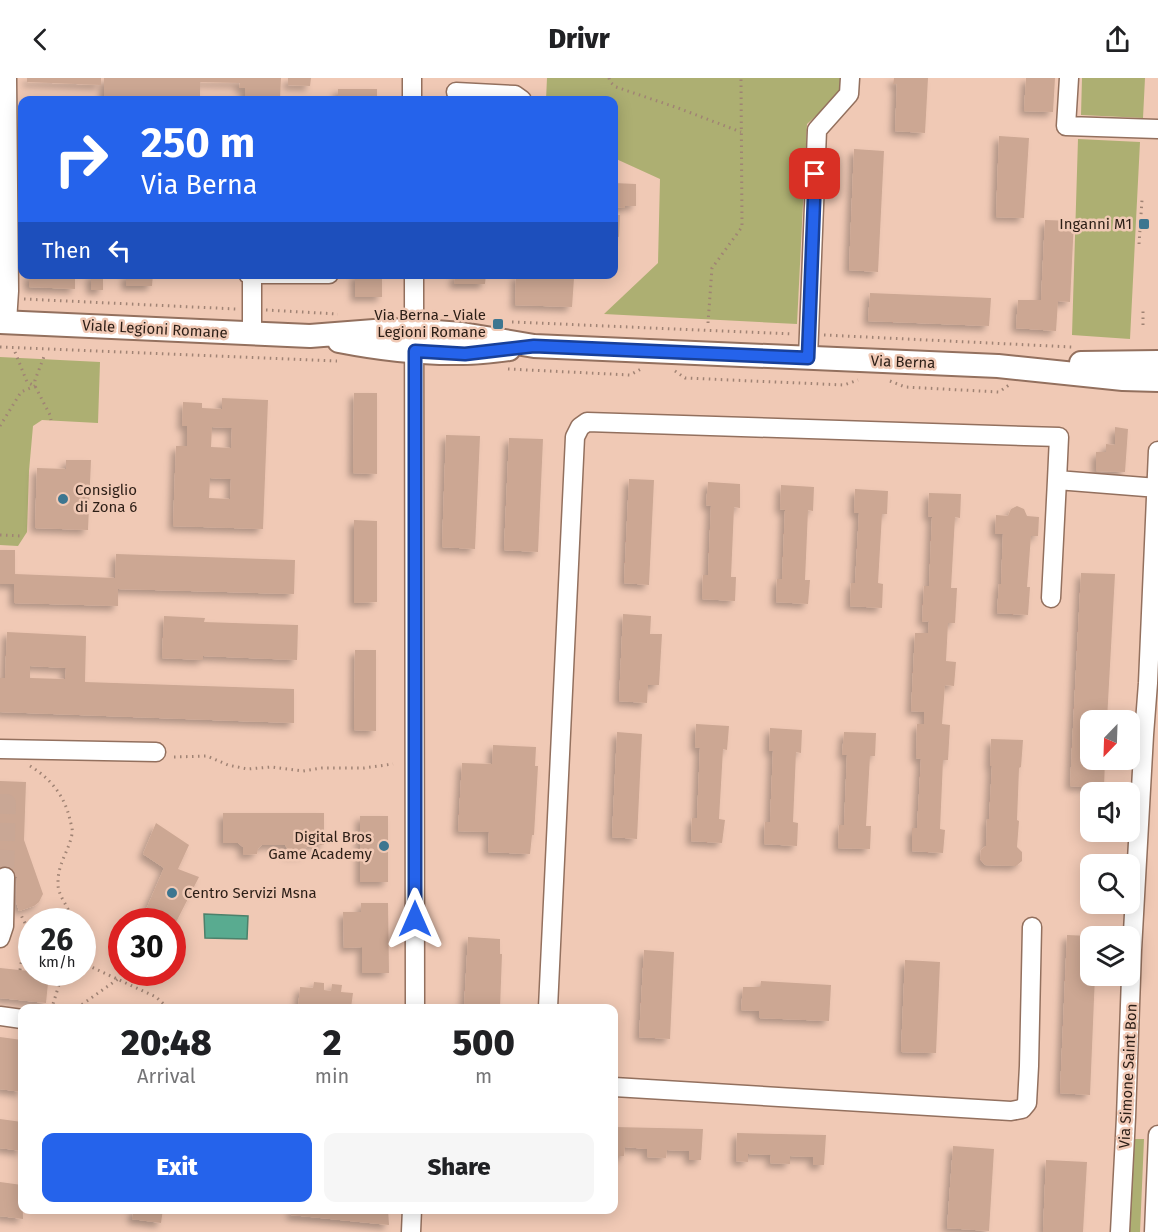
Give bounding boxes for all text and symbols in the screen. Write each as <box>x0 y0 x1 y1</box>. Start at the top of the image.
icon: back <box>24 23 57 56</box>
text: Drivr <box>548 23 610 55</box>
icon: share <box>1101 23 1134 56</box>
text: 250 m <box>141 118 255 168</box>
icon: right <box>42 120 120 198</box>
pin <box>789 148 840 199</box>
icon: arrive <box>798 157 831 190</box>
text: Via Berna <box>141 169 258 201</box>
place label: Inganni M1 <box>1059 215 1132 233</box>
marker: Inganni M1 <box>1137 217 1151 231</box>
icon: left <box>103 234 136 267</box>
text: Then <box>42 237 91 264</box>
place label: Via Berna - Viale Legioni Romane <box>374 306 486 341</box>
street label: Viale Legioni Romane <box>82 316 228 342</box>
marker: Via Berna - Viale Legioni Romane <box>491 317 505 331</box>
street label: Via Berna <box>870 352 936 372</box>
place label: Consiglio di Zona 6 <box>75 481 137 516</box>
marker: Consiglio di Zona 6 <box>56 492 70 506</box>
north arrow <box>1080 710 1140 770</box>
map controls <box>1080 710 1140 986</box>
button: sound <box>1080 782 1140 842</box>
place label: Digital Bros Game Academy <box>268 828 373 863</box>
marker: Digital Bros Game Academy <box>377 839 391 853</box>
button: search <box>1080 854 1140 914</box>
place label: Centro Servizi Msna <box>184 884 317 902</box>
marker: Centro Servizi Msna <box>165 886 179 900</box>
position arrow <box>383 887 447 951</box>
speed limit sign: 30 <box>108 908 186 986</box>
text: 26 <box>41 922 73 958</box>
button: layers <box>1080 926 1140 986</box>
text: km/h <box>38 953 76 971</box>
street label: Via Simone Saint Bon <box>1115 1003 1141 1149</box>
text: 20:48 <box>121 1021 212 1065</box>
text: 2 <box>323 1021 342 1065</box>
text: 500 <box>452 1021 515 1065</box>
text: Arrival <box>137 1064 196 1088</box>
text: min <box>315 1064 349 1088</box>
text: m <box>475 1064 492 1088</box>
button: Exit <box>42 1133 312 1202</box>
button: Share <box>324 1133 594 1202</box>

